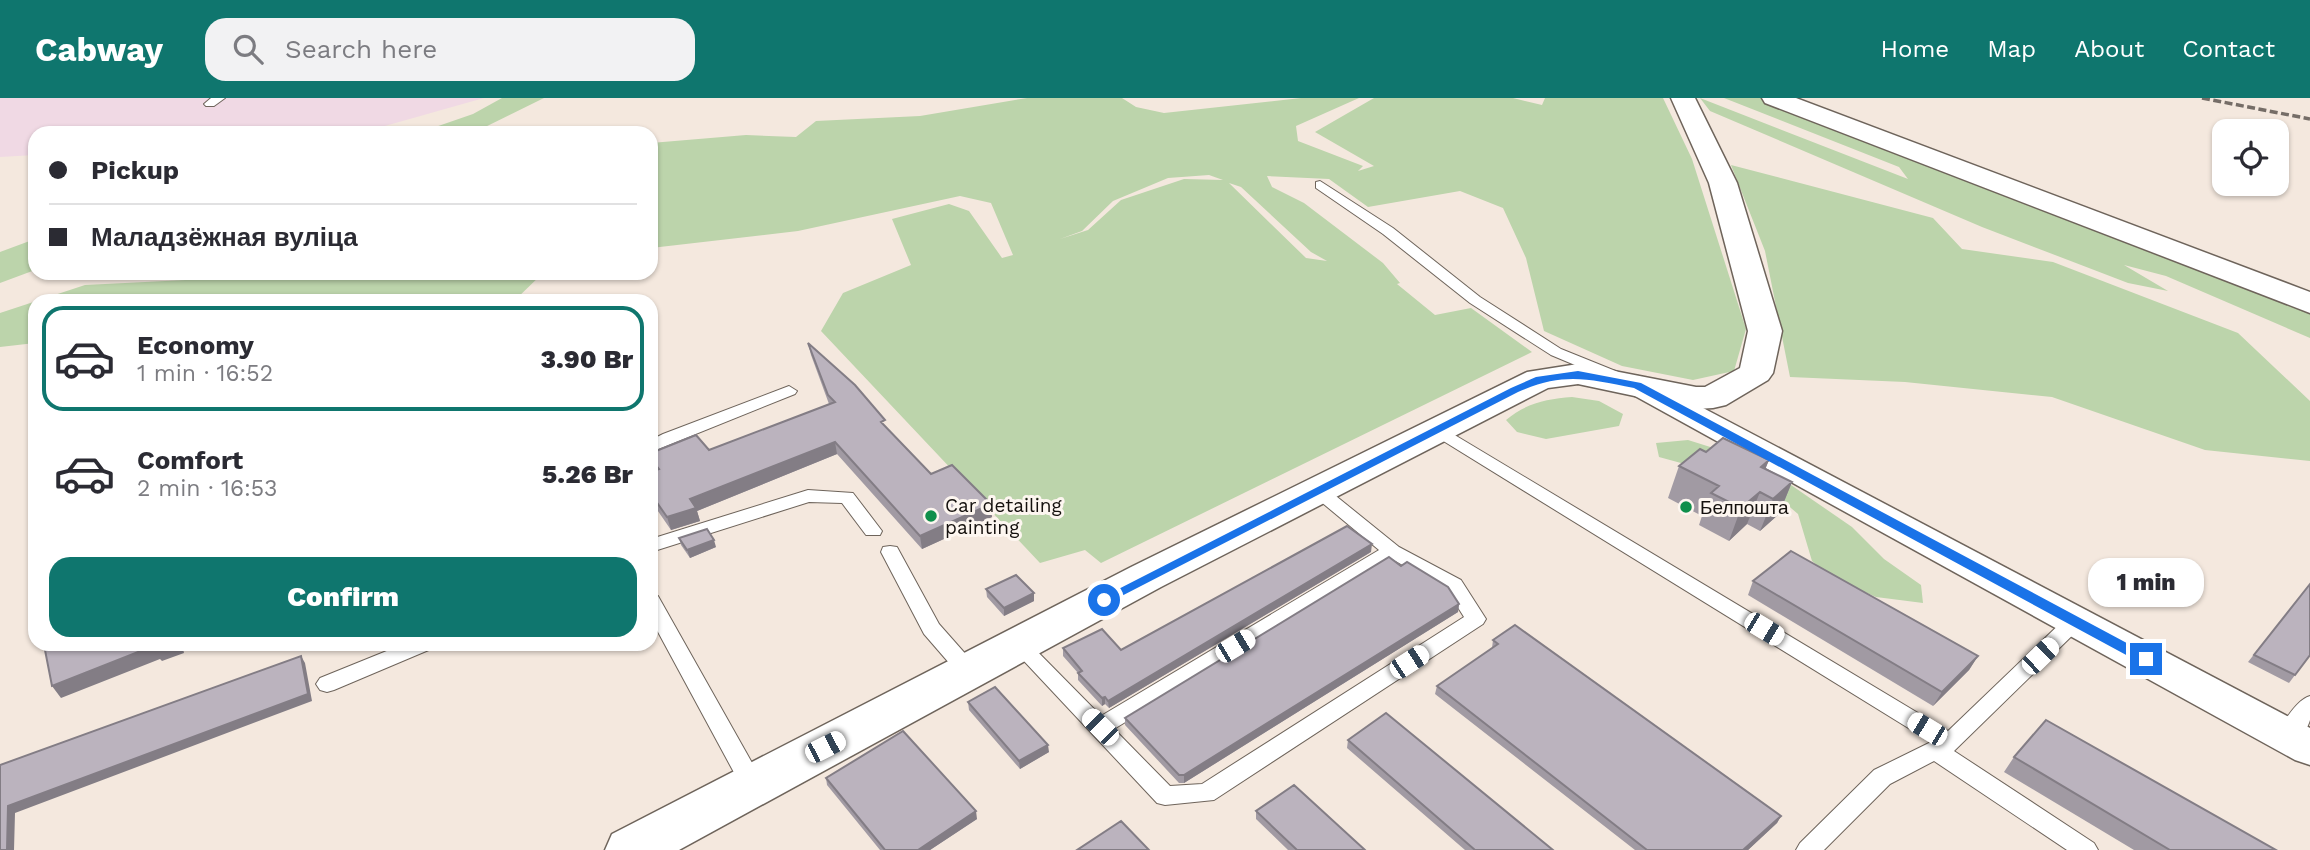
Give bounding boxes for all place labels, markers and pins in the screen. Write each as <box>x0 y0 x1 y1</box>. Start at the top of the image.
place label: Car detailing painting <box>945 494 1063 539</box>
place label: Белпошта <box>1700 496 1789 519</box>
marker: Белпошта <box>1678 499 1694 515</box>
marker: Car detailing painting <box>923 508 939 524</box>

